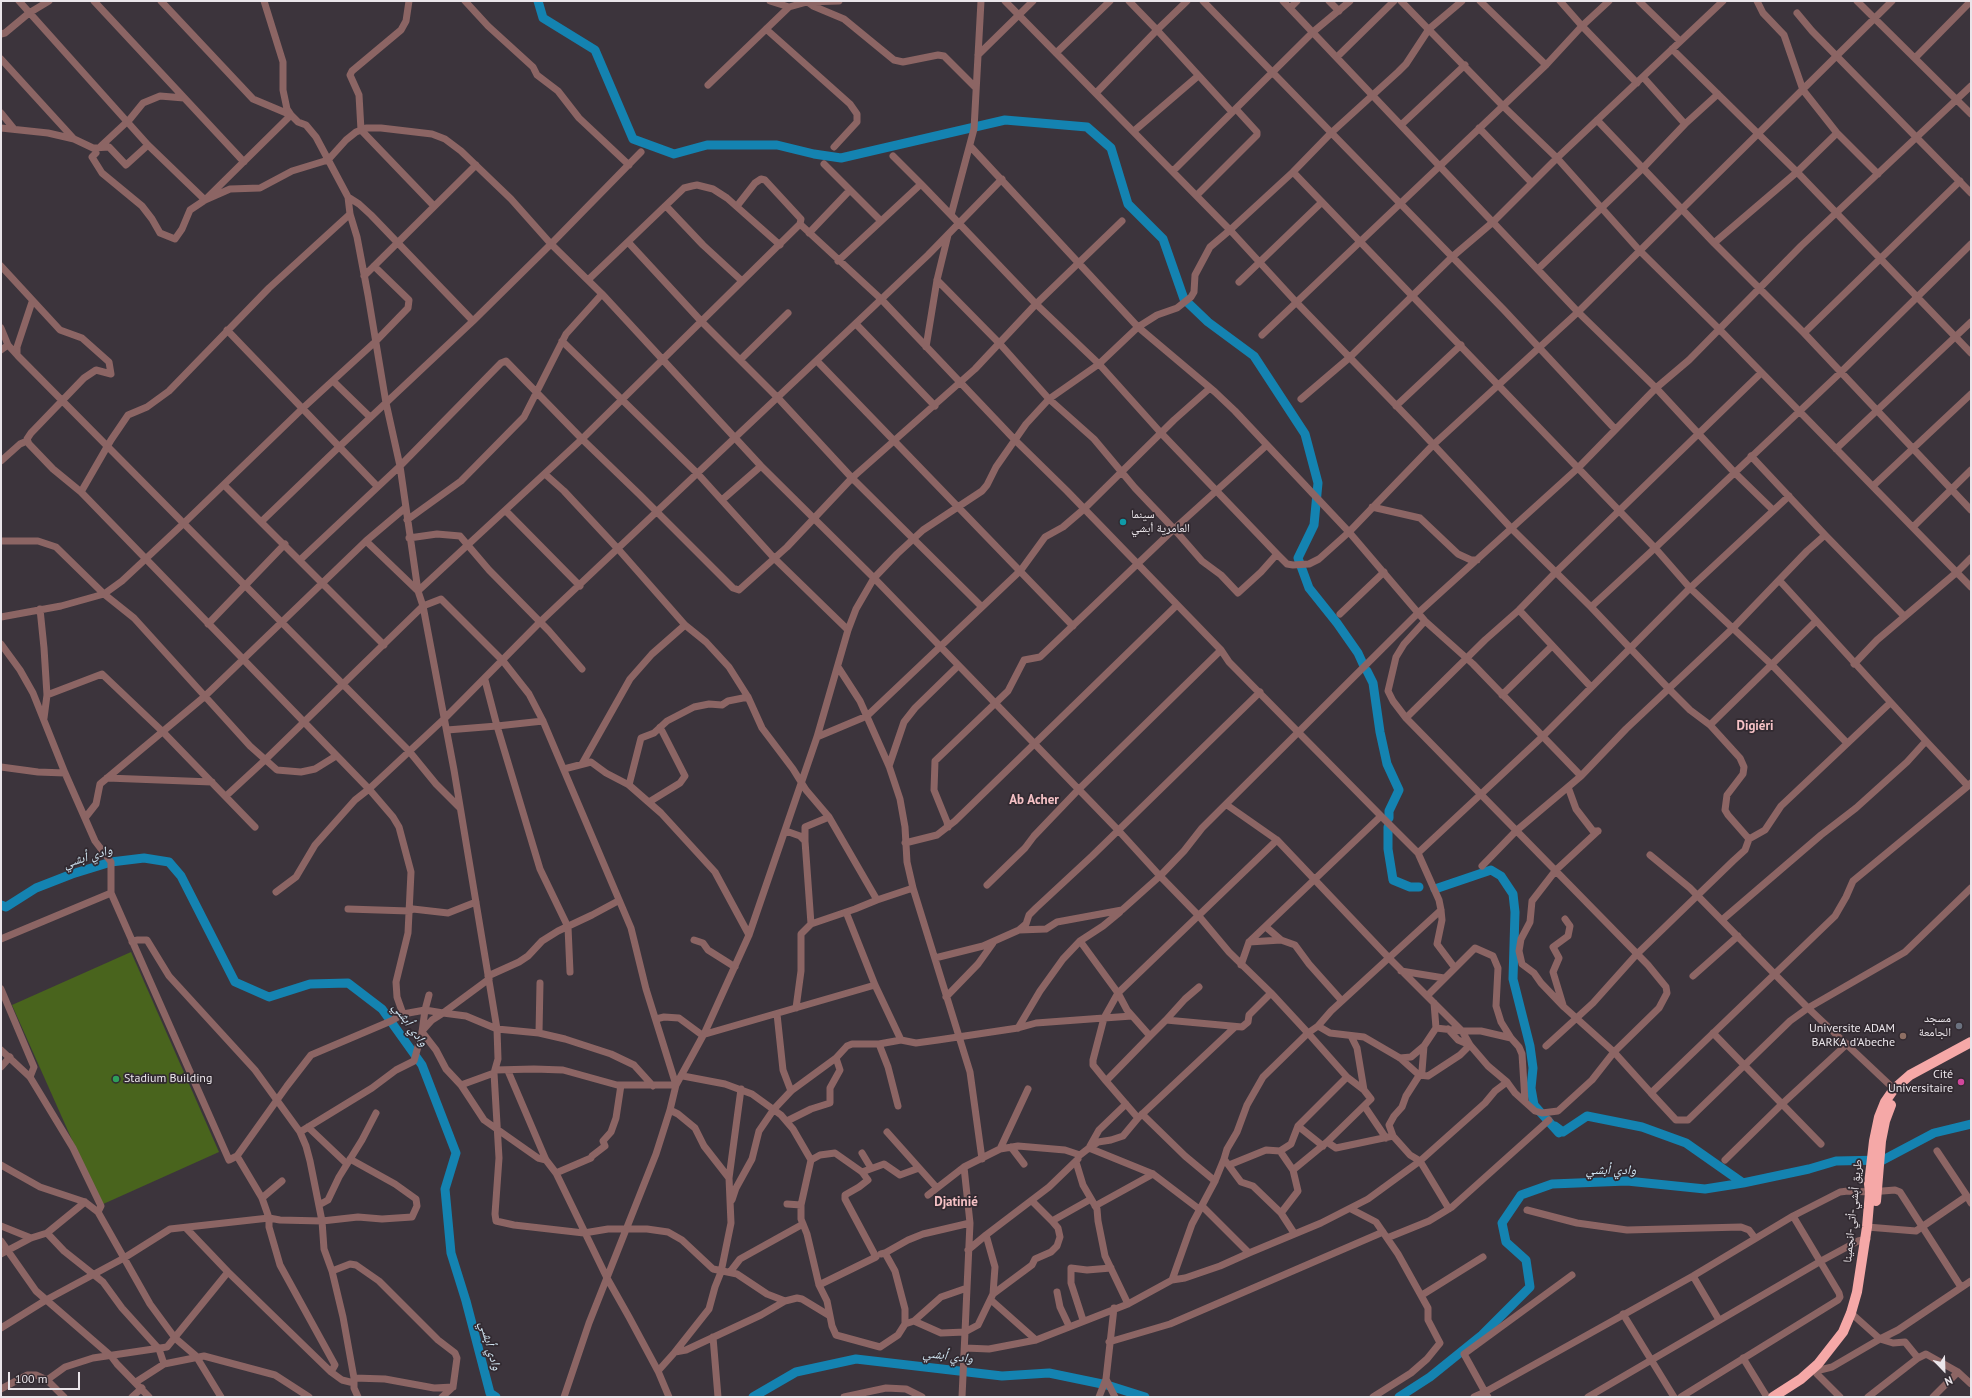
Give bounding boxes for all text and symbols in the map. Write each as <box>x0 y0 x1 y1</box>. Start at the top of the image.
place label: سينما العامرية أبشي <box>1131 508 1190 536</box>
marker: سينما العامرية أبشي <box>1118 517 1128 527</box>
district label: Digiéri <box>1736 718 1774 734</box>
district label: Ab Acher <box>1009 792 1059 808</box>
water label: وادي أبشي <box>62 842 114 872</box>
water label: وادي أبشي <box>389 1000 431 1050</box>
place label: مسجد الجامعة <box>1919 1012 1951 1040</box>
marker: مسجد الجامعة <box>1954 1021 1964 1031</box>
place label: Universite ADAM BARKA d'Abeche <box>1809 1022 1895 1050</box>
marker: Universite ADAM BARKA d'Abeche <box>1898 1031 1908 1041</box>
place label: Cité Universitaire <box>1888 1068 1953 1096</box>
place label: Stadium Building <box>124 1072 212 1086</box>
marker: Stadium Building <box>111 1074 121 1084</box>
marker: Cité Universitaire <box>1956 1077 1966 1087</box>
street label: طريق أبشي-أتي-انجمينا <box>1840 1159 1866 1263</box>
water label: وادي أبشي <box>1586 1162 1636 1178</box>
district label: Djatinié <box>934 1194 978 1210</box>
water label: وادي أبشي <box>476 1320 504 1372</box>
water label: وادي أبشي <box>922 1345 974 1367</box>
north arrow <box>1924 1350 1964 1390</box>
scale bar <box>10 1364 82 1390</box>
text: 100 m <box>15 1371 48 1386</box>
text: N <box>1943 1373 1955 1389</box>

